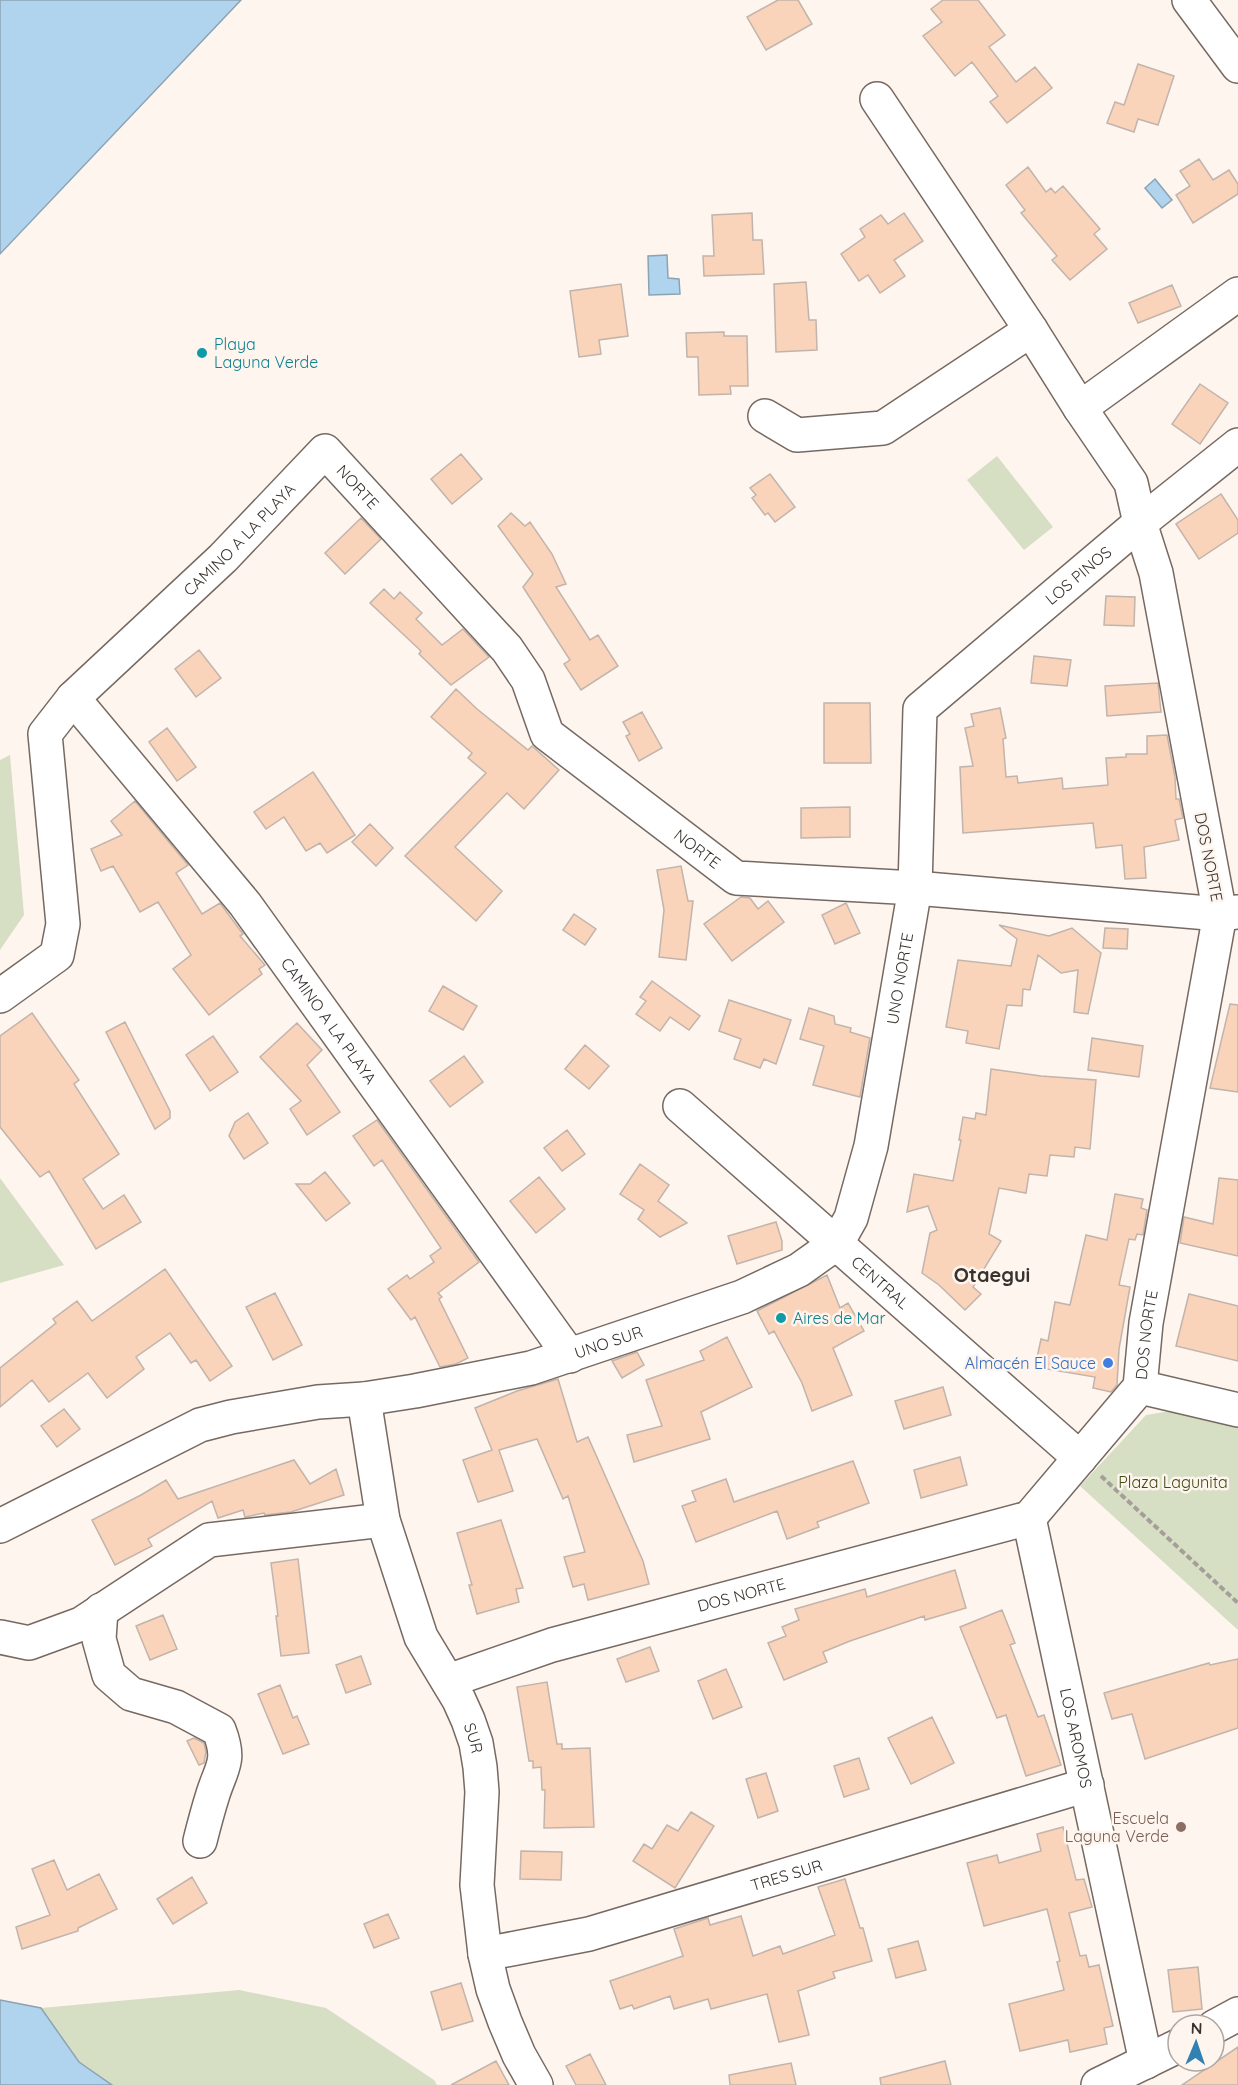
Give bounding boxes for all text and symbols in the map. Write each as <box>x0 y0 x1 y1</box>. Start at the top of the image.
place label: Playa Laguna Verde <box>214 334 318 372</box>
marker: Playa Laguna Verde <box>195 346 209 360</box>
street label: NORTE <box>333 461 383 513</box>
street label: CAMINO A LA PLAYA <box>179 479 299 600</box>
street label: LOS PINOS <box>1041 542 1115 609</box>
street label: DOS NORTE <box>1191 811 1227 903</box>
street label: NORTE <box>670 825 725 873</box>
street label: UNO NORTE <box>882 931 917 1026</box>
street label: CAMINO A LA PLAYA <box>277 954 381 1088</box>
street label: CENTRAL <box>847 1252 914 1313</box>
district label: Otaegui <box>954 1262 1030 1287</box>
street label: DOS NORTE <box>1131 1288 1162 1381</box>
place label: Aires de Mar <box>793 1308 886 1328</box>
marker: Aires de Mar <box>774 1311 788 1325</box>
street label: UNO SUR <box>572 1321 645 1363</box>
place label: Almacén El Sauce <box>965 1353 1096 1373</box>
marker: Almacén El Sauce <box>1101 1356 1115 1370</box>
park label: Plaza Lagunita <box>1118 1472 1228 1492</box>
street label: DOS NORTE <box>695 1573 788 1616</box>
street label: LOS AROMOS <box>1056 1686 1097 1790</box>
street label: SUR <box>460 1720 488 1755</box>
place label: Escuela Laguna Verde <box>1065 1808 1169 1846</box>
marker: Escuela Laguna Verde <box>1174 1820 1188 1834</box>
street label: TRES SUR <box>748 1855 825 1895</box>
north arrow <box>1166 2013 1226 2073</box>
text: N <box>1190 2018 1203 2038</box>

